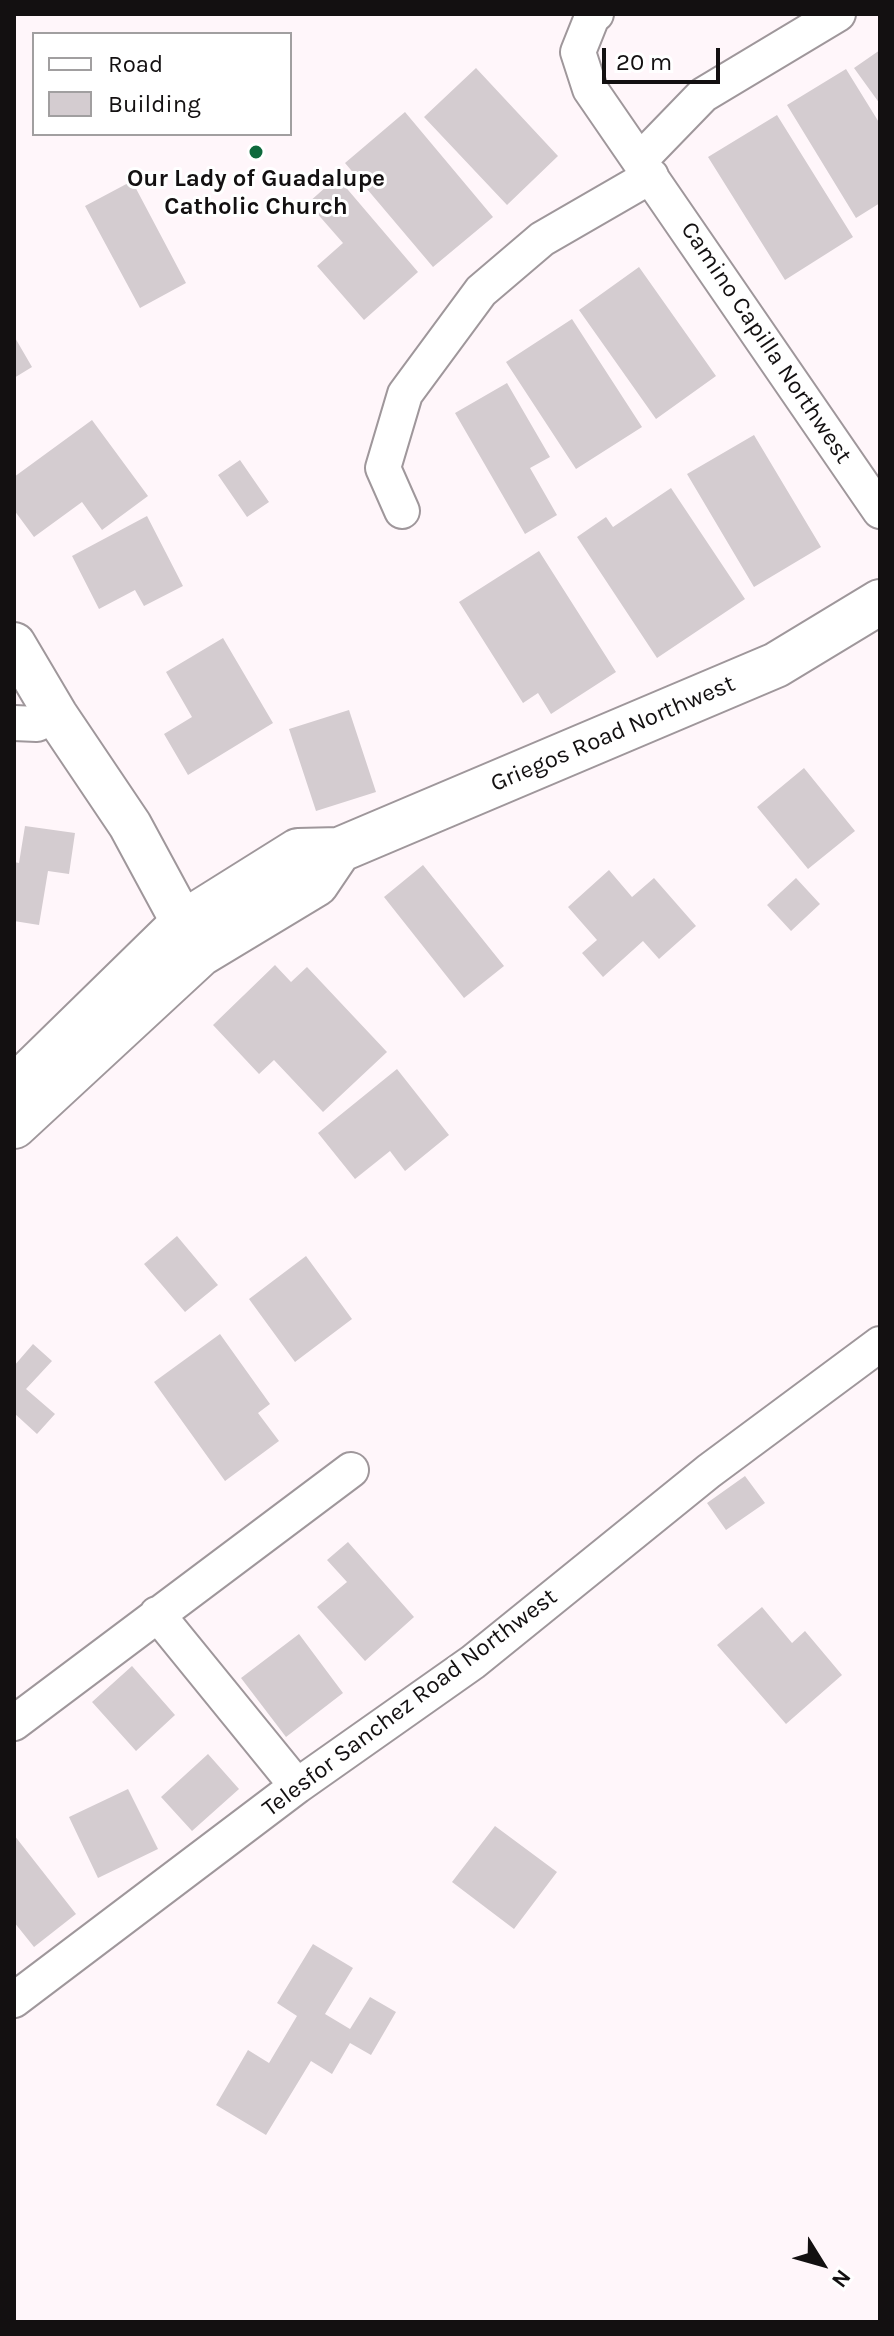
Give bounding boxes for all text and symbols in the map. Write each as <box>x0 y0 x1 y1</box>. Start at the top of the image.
legend <box>32 32 292 136</box>
scale bar <box>606 32 724 82</box>
text: 20 m <box>616 48 672 76</box>
text: Road <box>108 50 163 78</box>
text: Building <box>108 90 201 118</box>
marker: Our Lady of Guadalupe Catholic Church <box>247 143 265 161</box>
place label: Our Lady of Guadalupe Catholic Church <box>127 165 385 221</box>
street label: Camino Capilla Northwest <box>674 217 858 469</box>
street label: Griegos Road Northwest <box>487 669 739 799</box>
street label: Telesfor Sanchez Road Northwest <box>257 1583 563 1823</box>
north arrow <box>782 2224 862 2304</box>
text: N <box>826 2264 856 2293</box>

